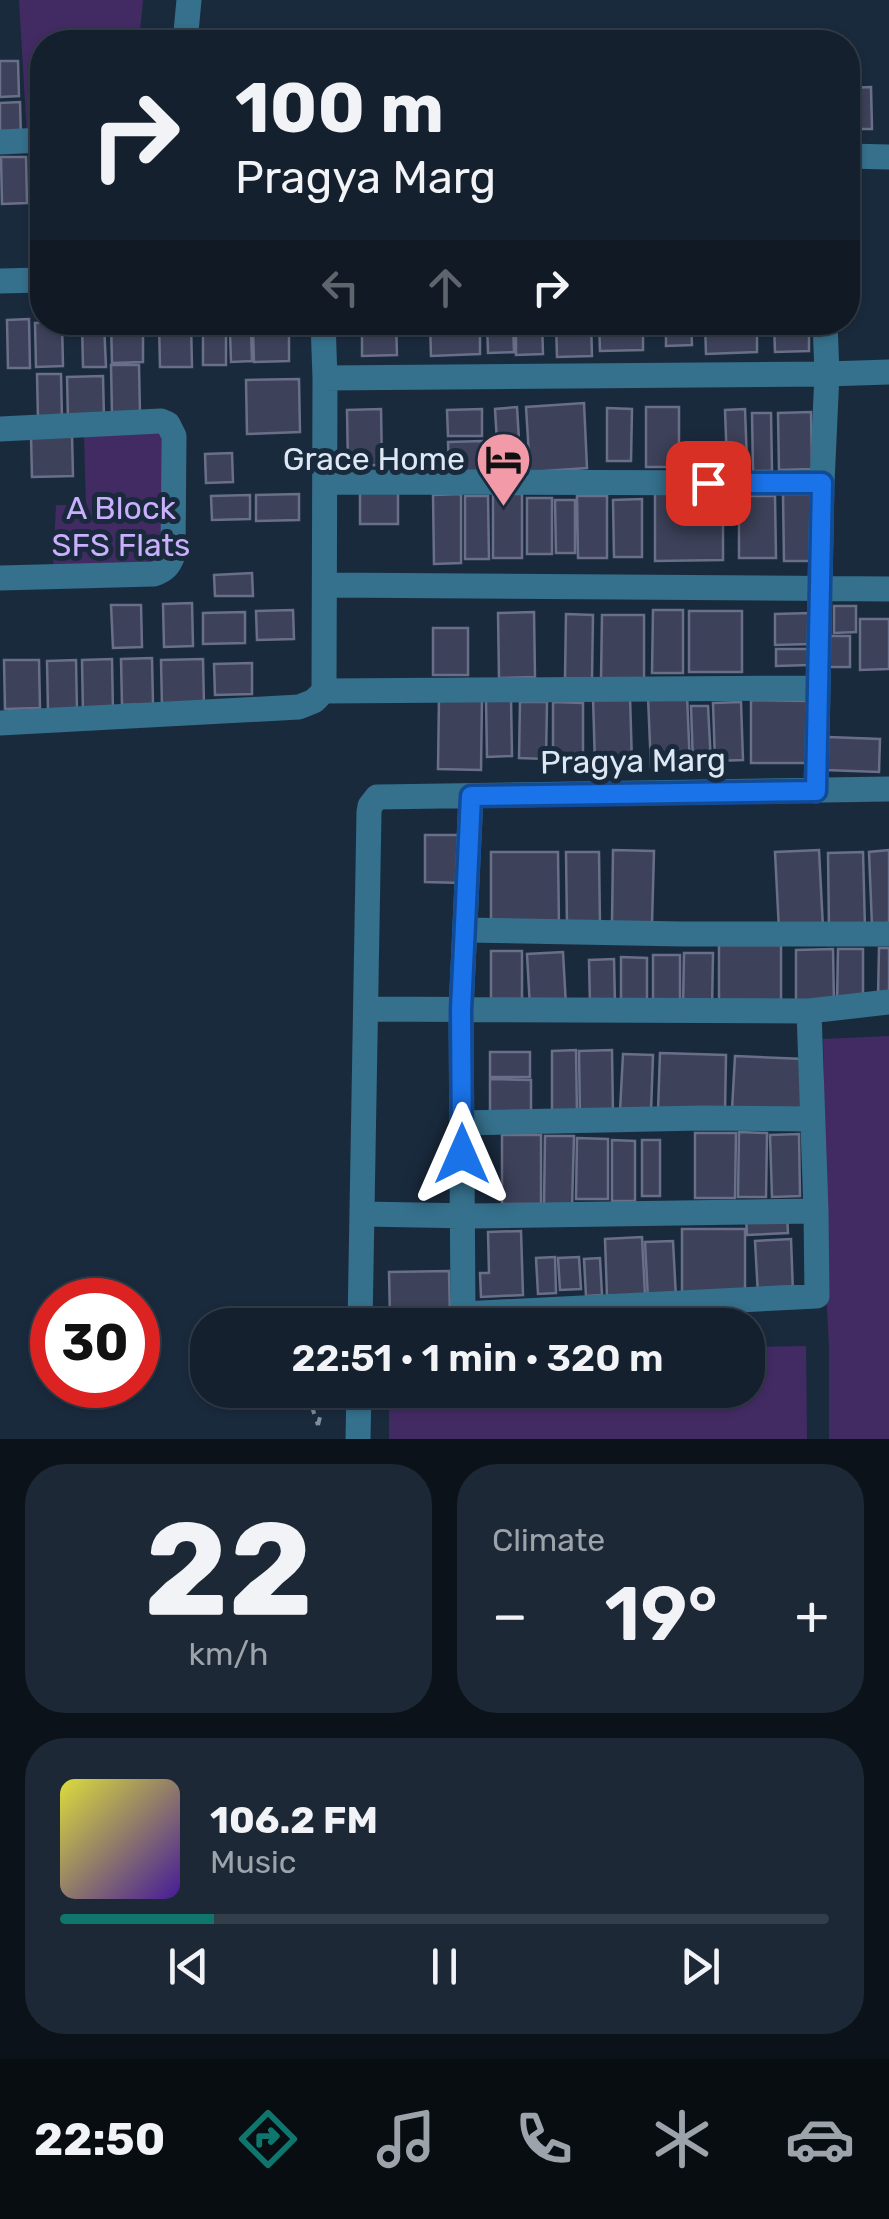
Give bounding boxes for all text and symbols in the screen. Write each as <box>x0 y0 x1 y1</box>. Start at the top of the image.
text: 100 m <box>235 67 444 150</box>
icon: right <box>70 70 200 200</box>
text: Pragya Marg <box>235 151 496 204</box>
icon: left <box>313 260 368 315</box>
icon: ahead <box>418 260 473 315</box>
icon: right <box>523 260 578 315</box>
hotel icon: Grace Home <box>474 429 534 508</box>
place label: Grace Home <box>283 440 465 478</box>
pin <box>666 441 751 526</box>
icon: arrive <box>681 456 736 511</box>
park label: A Block SFS Flats <box>52 489 190 564</box>
street label: Pragya Marg <box>540 740 726 782</box>
position arrow <box>410 1102 514 1206</box>
speed limit sign: 30 <box>30 1278 160 1408</box>
text: 22:51 · 1 min · 320 m <box>292 1335 663 1381</box>
text: 22 <box>144 1492 313 1647</box>
text: Climate <box>492 1521 605 1559</box>
text: 19° <box>605 1570 718 1659</box>
text: − <box>492 1583 528 1648</box>
text: + <box>795 1583 829 1648</box>
text: km/h <box>189 1635 268 1673</box>
text: 106.2 FM <box>210 1797 378 1843</box>
text: Music <box>210 1843 296 1881</box>
icon: previous <box>161 1939 216 1994</box>
icon: pause <box>417 1939 472 1994</box>
icon: next <box>673 1939 728 1994</box>
icon: directions <box>233 2104 303 2174</box>
icon: music <box>371 2104 441 2174</box>
icon: phone <box>509 2104 579 2174</box>
icon: climate <box>647 2104 717 2174</box>
icon: car <box>785 2104 855 2174</box>
text: 22:50 <box>34 2113 165 2166</box>

